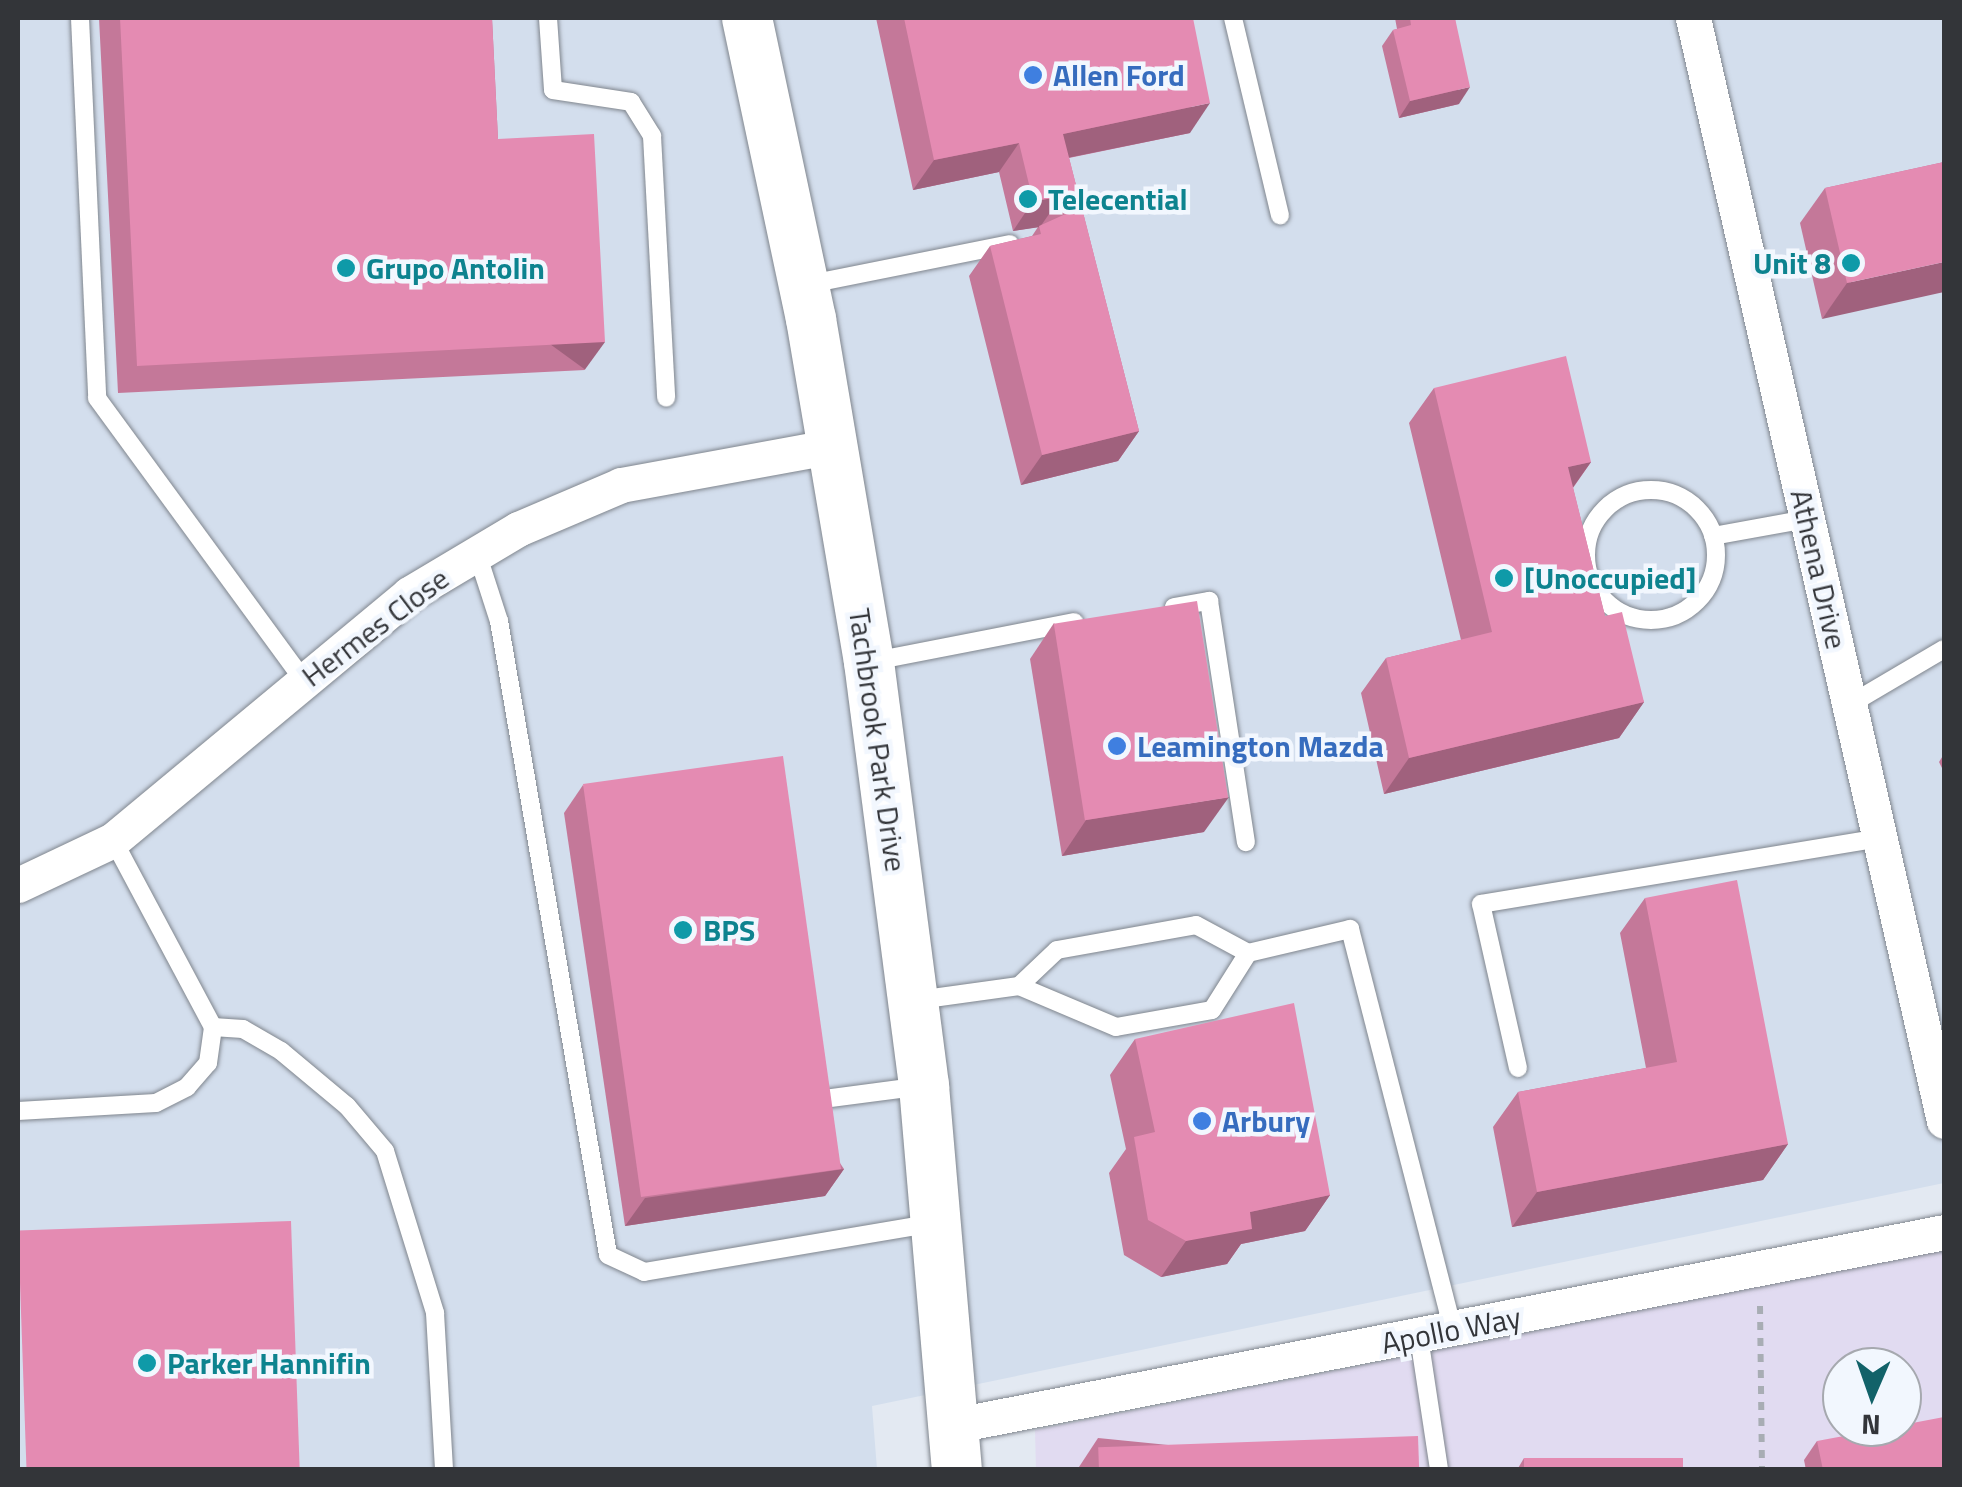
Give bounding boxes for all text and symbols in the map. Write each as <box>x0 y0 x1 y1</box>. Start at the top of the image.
place label: Allen Ford <box>1053 57 1185 93</box>
marker: Allen Ford <box>1022 64 1044 86</box>
place label: Telecential <box>1048 181 1188 217</box>
marker: Telecential <box>1017 188 1039 210</box>
place label: Unit 8 <box>1753 245 1831 281</box>
place label: Grupo Antolin <box>366 250 545 286</box>
marker: Unit 8 <box>1840 252 1862 274</box>
marker: Grupo Antolin <box>335 257 357 279</box>
street label: Athena Drive <box>1783 486 1855 652</box>
street label: Hermes Close <box>294 560 456 694</box>
place label: [Unoccupied] <box>1524 560 1696 596</box>
marker: [Unoccupied] <box>1493 567 1515 589</box>
street label: Tachbrook Park Drive <box>842 606 914 874</box>
place label: Leamington Mazda <box>1137 728 1384 764</box>
marker: Leamington Mazda <box>1106 735 1128 757</box>
place label: BPS <box>703 912 755 948</box>
marker: BPS <box>672 919 694 941</box>
place label: Arbury <box>1222 1103 1310 1139</box>
marker: Arbury <box>1191 1110 1213 1132</box>
street label: Apollo Way <box>1378 1299 1524 1361</box>
place label: Parker Hannifin <box>167 1345 371 1381</box>
north arrow <box>1822 1347 1922 1447</box>
marker: Parker Hannifin <box>136 1352 158 1374</box>
text: N <box>1861 1404 1881 1447</box>

